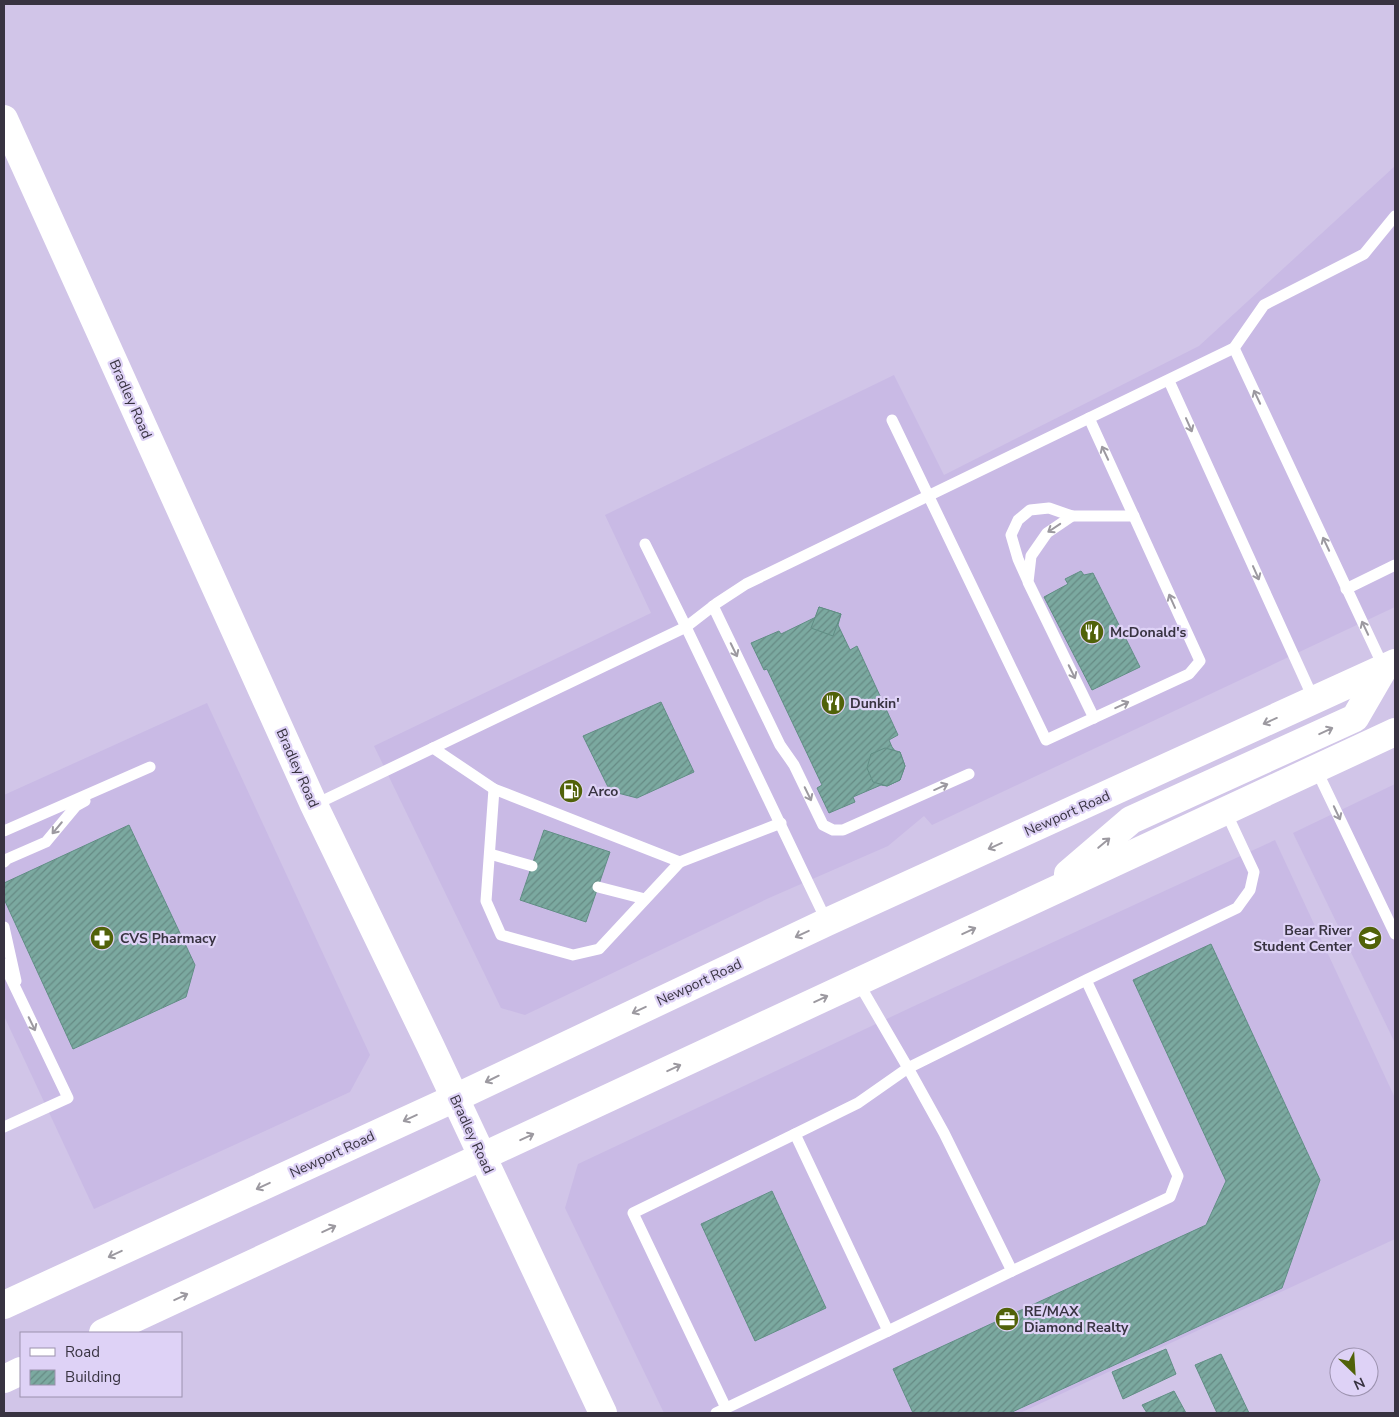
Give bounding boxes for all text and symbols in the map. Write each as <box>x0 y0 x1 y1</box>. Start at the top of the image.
street label: Bradley Road <box>105 357 156 442</box>
one-way arrow <box>1252 390 1261 405</box>
one-way arrow <box>1185 417 1194 432</box>
one-way arrow <box>1099 446 1109 461</box>
one-way arrow <box>1047 523 1061 533</box>
one-way arrow <box>1320 537 1330 552</box>
one-way arrow <box>1252 565 1262 580</box>
one-way arrow <box>1167 594 1177 609</box>
restaurant icon: McDonald's <box>1079 619 1105 645</box>
one-way arrow <box>1359 621 1369 636</box>
place label: McDonald's <box>1110 623 1187 642</box>
one-way arrow <box>730 642 739 657</box>
one-way arrow <box>1067 664 1077 679</box>
restaurant icon: Dunkin' <box>820 690 846 716</box>
place label: Dunkin' <box>850 694 900 713</box>
one-way arrow <box>1114 700 1129 709</box>
one-way arrow <box>1263 716 1278 726</box>
street label: Bradley Road <box>272 726 323 811</box>
one-way arrow <box>1318 726 1333 735</box>
fuel station icon: Arco <box>558 778 584 804</box>
one-way arrow <box>933 781 948 791</box>
place label: Arco <box>588 782 618 801</box>
one-way arrow <box>804 786 814 801</box>
street label: Newport Road <box>1021 786 1113 841</box>
one-way arrow <box>1333 805 1342 820</box>
one-way arrow <box>52 822 63 835</box>
one-way arrow <box>1098 837 1111 849</box>
one-way arrow <box>988 841 1003 851</box>
place label: Bear River Student Center <box>1253 921 1353 956</box>
pharmacy icon: CVS Pharmacy <box>89 925 115 951</box>
one-way arrow <box>961 925 976 935</box>
school or university icon: Bear River Student Center <box>1357 925 1383 951</box>
place label: CVS Pharmacy <box>120 929 217 948</box>
one-way arrow <box>795 929 810 939</box>
street label: Newport Road <box>654 954 745 1010</box>
one-way arrow <box>814 994 829 1004</box>
one-way arrow <box>632 1006 647 1015</box>
one-way arrow <box>28 1016 38 1031</box>
one-way arrow <box>666 1063 681 1072</box>
one-way arrow <box>485 1075 500 1085</box>
street label: Bradley Road <box>445 1092 498 1177</box>
one-way arrow <box>403 1114 418 1123</box>
street label: Newport Road <box>287 1126 378 1182</box>
one-way arrow <box>519 1131 534 1141</box>
one-way arrow <box>256 1182 271 1191</box>
one-way arrow <box>321 1223 336 1233</box>
one-way arrow <box>108 1249 123 1259</box>
one-way arrow <box>173 1292 188 1301</box>
place label: RE/MAX Diamond Realty <box>1024 1302 1129 1337</box>
office icon: RE/MAX Diamond Realty <box>994 1306 1020 1332</box>
legend <box>20 1332 182 1397</box>
text: Road <box>65 1342 100 1362</box>
north arrow <box>1329 1347 1379 1397</box>
text: Building <box>65 1367 121 1387</box>
text: N <box>1351 1373 1368 1394</box>

